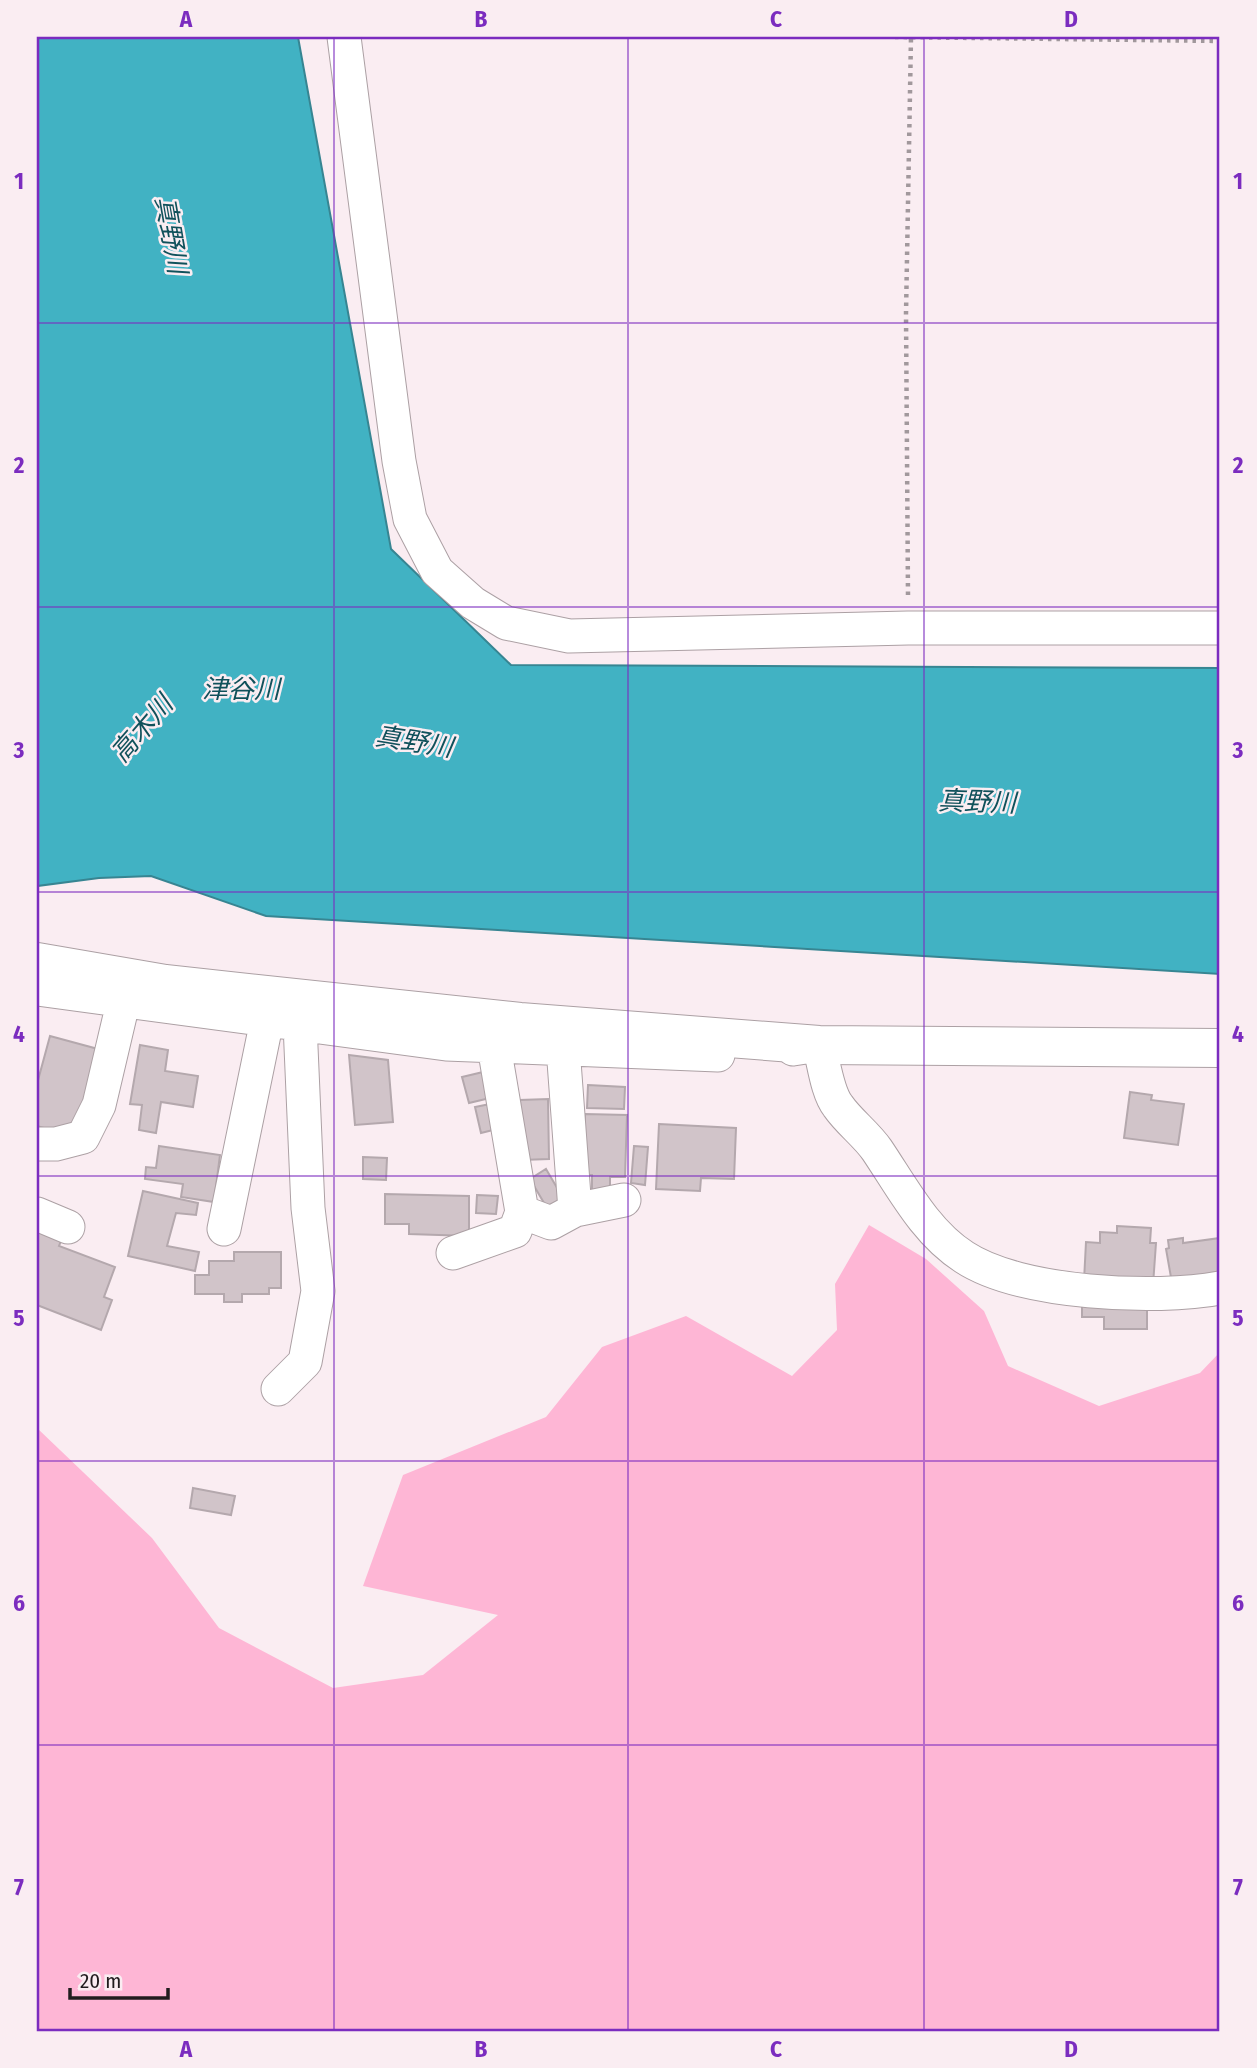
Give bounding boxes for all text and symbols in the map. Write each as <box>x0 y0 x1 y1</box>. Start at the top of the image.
text: A <box>179 5 193 33</box>
text: B <box>475 5 488 33</box>
text: C <box>770 5 782 33</box>
text: D <box>1064 5 1078 33</box>
text: 1 <box>14 167 24 195</box>
text: 1 <box>1233 167 1243 195</box>
water label: 真野川 <box>149 194 194 279</box>
text: 2 <box>13 451 25 479</box>
text: 2 <box>1232 451 1244 479</box>
water label: 津谷川 <box>202 674 283 705</box>
water label: 高木川 <box>105 687 181 769</box>
water label: 真野川 <box>373 721 458 764</box>
text: 3 <box>13 736 25 764</box>
text: 3 <box>1232 736 1244 764</box>
water label: 真野川 <box>937 785 1020 819</box>
text: 4 <box>13 1020 25 1048</box>
text: 4 <box>1232 1020 1244 1048</box>
text: 5 <box>13 1304 25 1332</box>
text: 5 <box>1232 1304 1244 1332</box>
text: 6 <box>13 1589 25 1617</box>
text: 6 <box>1232 1589 1244 1617</box>
text: 7 <box>14 1873 24 1901</box>
text: 7 <box>1233 1873 1243 1901</box>
scale bar <box>70 1956 168 2000</box>
text: 20 m <box>80 1968 121 1994</box>
text: A <box>179 2035 193 2063</box>
text: B <box>475 2035 488 2063</box>
text: C <box>770 2035 782 2063</box>
text: D <box>1064 2035 1078 2063</box>

